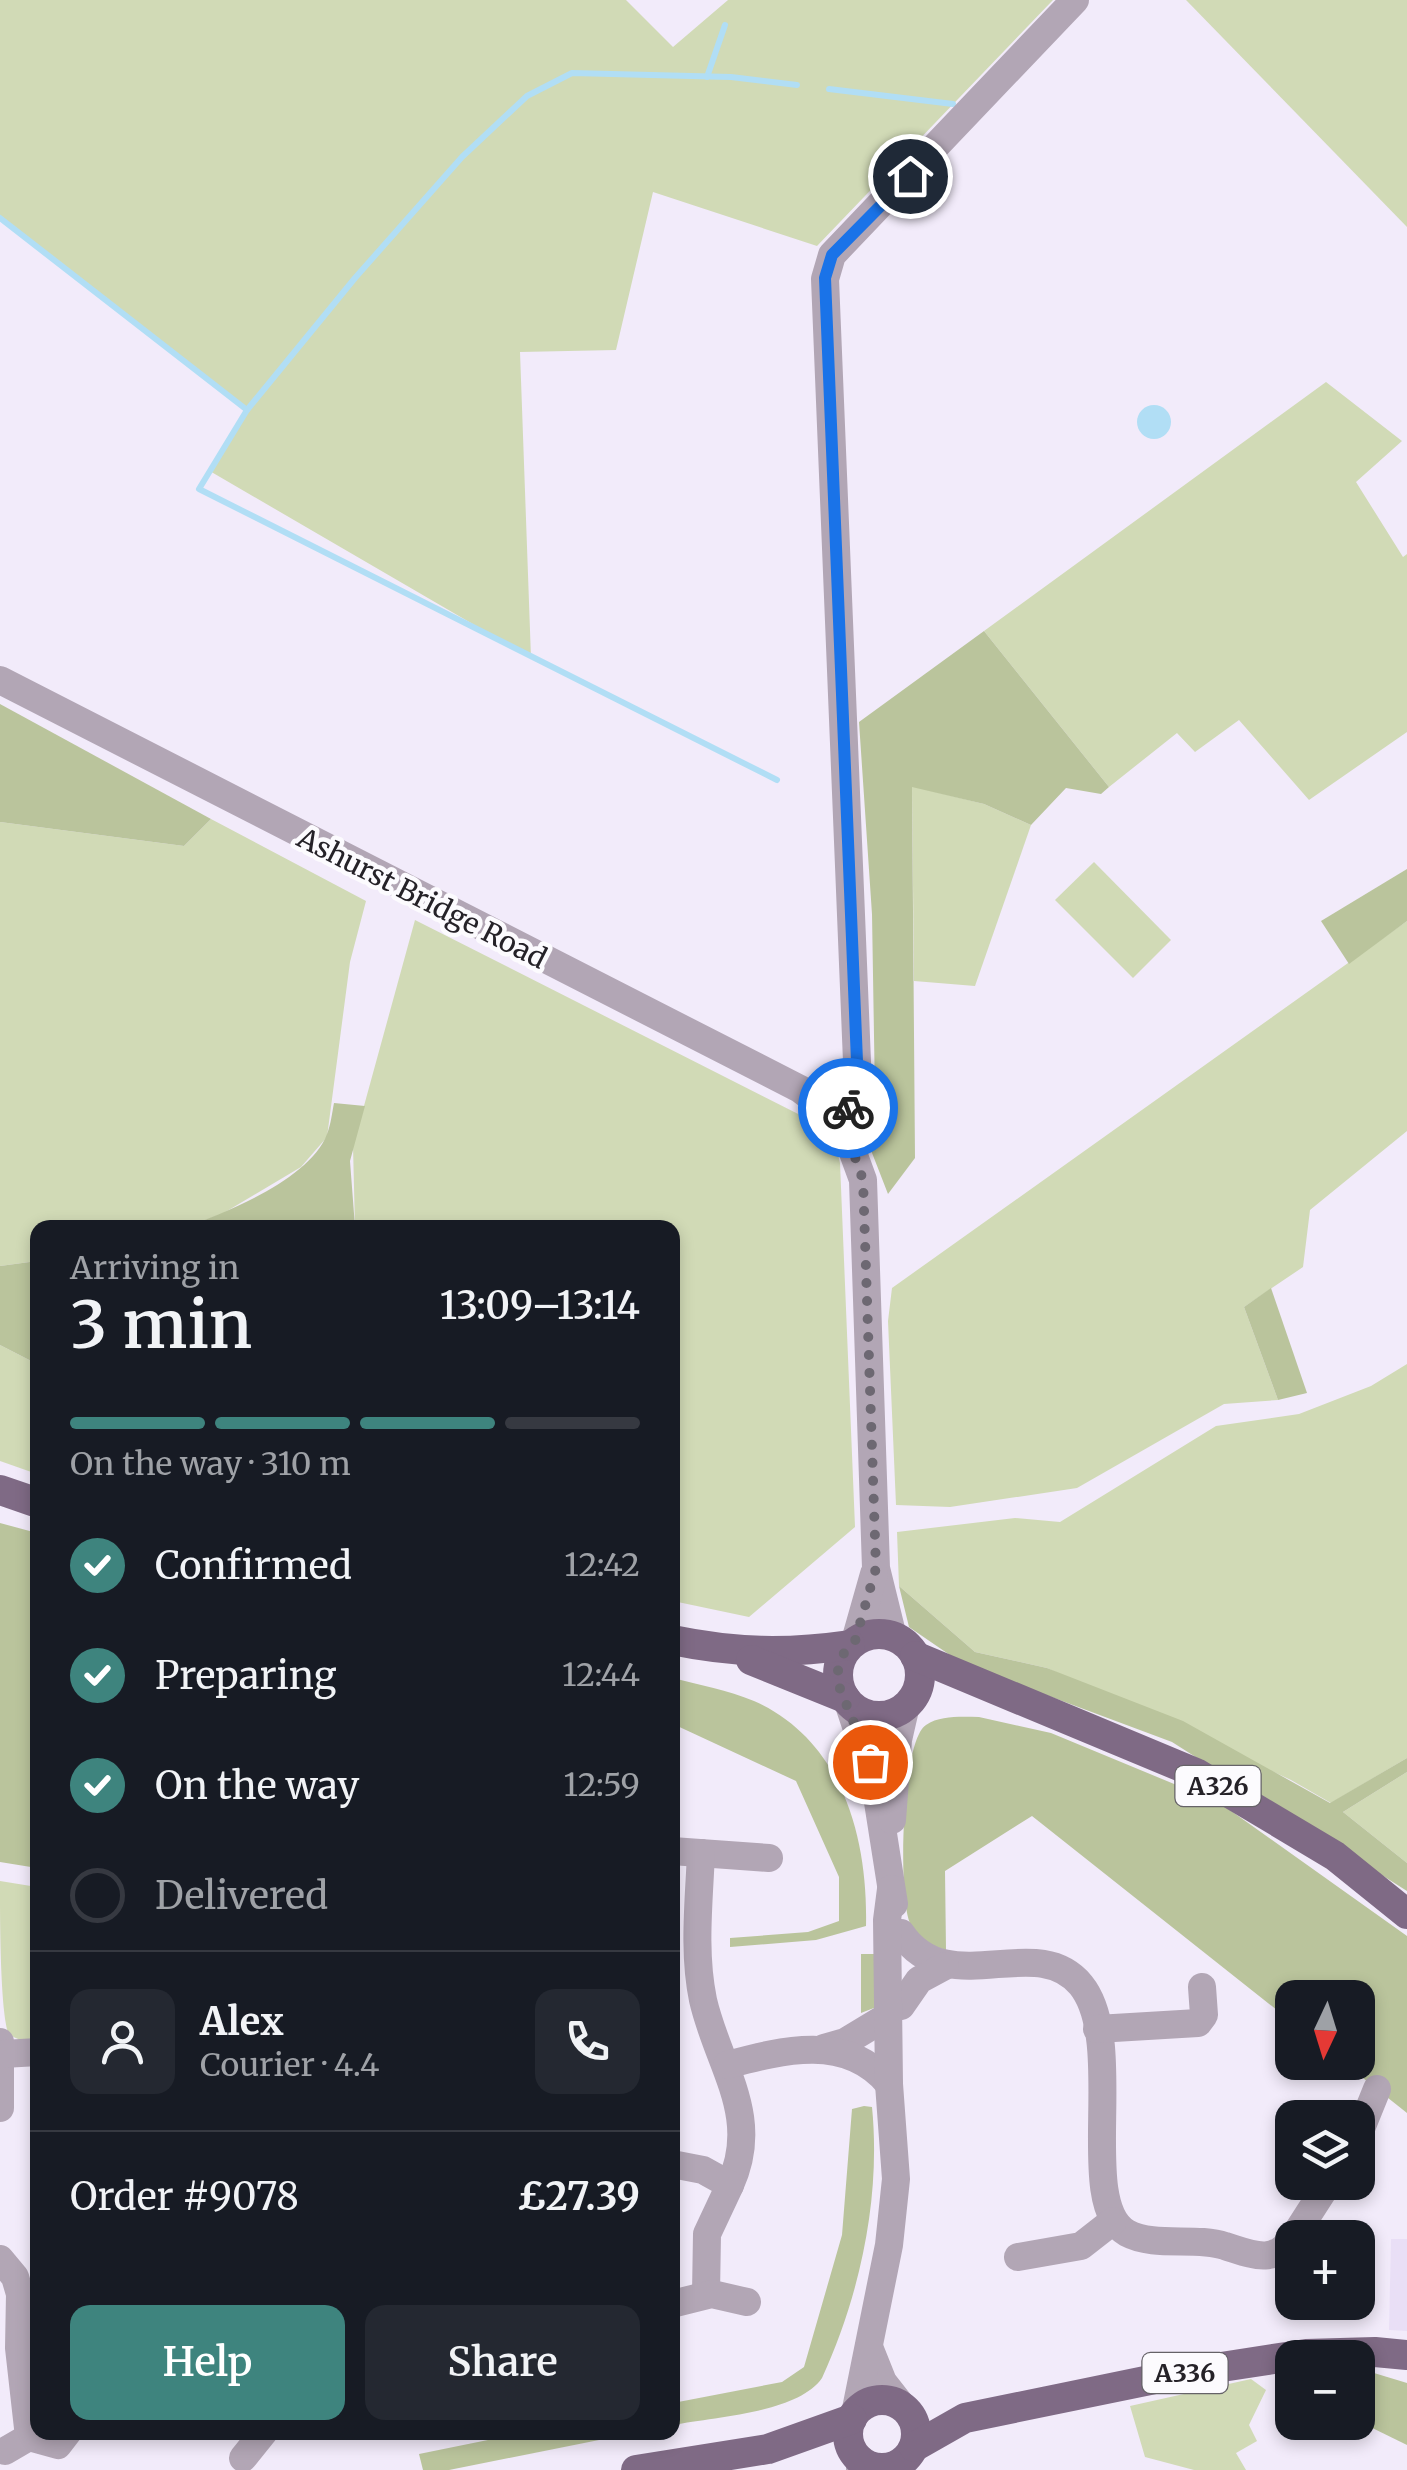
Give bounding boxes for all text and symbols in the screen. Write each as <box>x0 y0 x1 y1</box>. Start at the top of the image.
pin <box>868 134 953 219</box>
icon: home <box>883 149 938 204</box>
street label: Ashurst Bridge Road <box>290 819 553 977</box>
courier <box>798 1058 898 1158</box>
icon: bike <box>821 1081 876 1136</box>
text: Arriving in <box>70 1248 239 1288</box>
text: 13:09–13:14 <box>440 1282 640 1329</box>
text: 3 min <box>70 1284 252 1366</box>
text: On the way · 310 m <box>70 1444 351 1484</box>
icon: check <box>70 1538 125 1593</box>
text: Confirmed <box>155 1542 352 1589</box>
text: 12:42 <box>564 1545 640 1585</box>
icon: check <box>70 1648 125 1703</box>
text: Preparing <box>155 1652 337 1699</box>
text: 12:44 <box>562 1655 640 1695</box>
pin <box>828 1720 913 1805</box>
icon: bag <box>843 1735 898 1790</box>
icon: check <box>70 1758 125 1813</box>
text: On the way <box>155 1762 359 1809</box>
text: 12:59 <box>564 1765 640 1805</box>
road number: A326 <box>1176 1766 1260 1806</box>
text: Delivered <box>155 1872 328 1919</box>
north arrow <box>1275 1980 1375 2080</box>
map controls <box>1275 1980 1375 2440</box>
button: person <box>70 1989 175 2094</box>
button: phone <box>535 1989 640 2094</box>
text: Alex <box>200 1998 284 2045</box>
text: Courier · 4.4 <box>200 2045 380 2085</box>
button: layers <box>1275 2100 1375 2200</box>
text: Order #9078 <box>70 2173 299 2220</box>
text: £27.39 <box>517 2173 640 2220</box>
button: + <box>1275 2220 1375 2320</box>
button: Help <box>70 2305 345 2420</box>
button: Share <box>365 2305 640 2420</box>
button: − <box>1275 2340 1375 2440</box>
road number: A336 <box>1142 2353 1228 2393</box>

